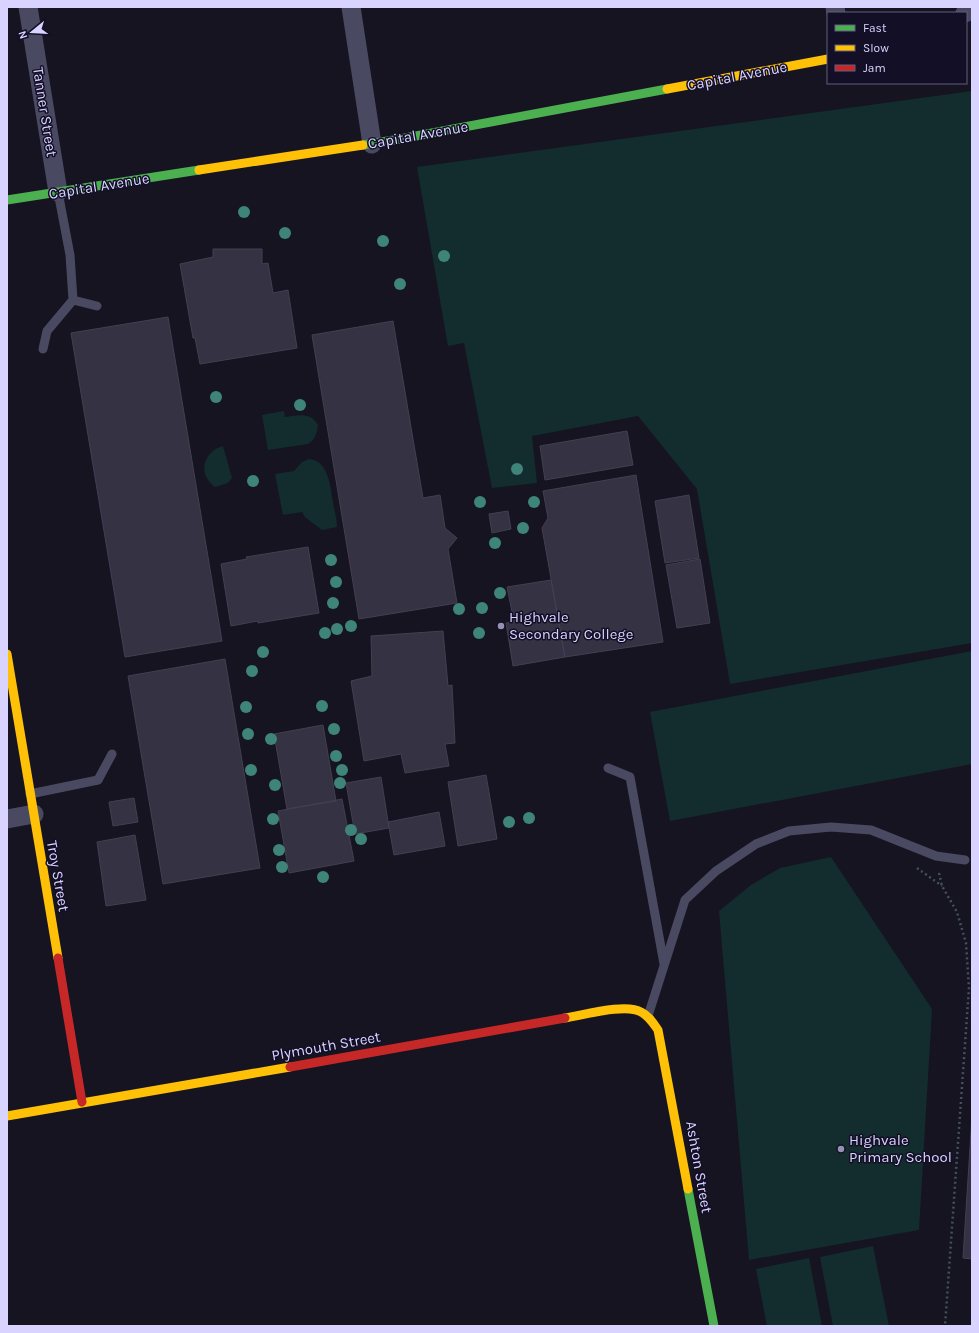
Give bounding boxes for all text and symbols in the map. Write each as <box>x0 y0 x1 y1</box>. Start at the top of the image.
north arrow <box>12 12 52 52</box>
legend <box>827 12 967 84</box>
text: Fast <box>863 21 887 35</box>
text: N <box>16 29 30 41</box>
text: Slow <box>863 41 889 55</box>
street label: Capital Avenue <box>685 57 789 95</box>
text: Jam <box>863 61 886 75</box>
street label: Tanner Street <box>29 66 61 158</box>
street label: Capital Avenue <box>366 117 470 153</box>
street label: Capital Avenue <box>47 169 151 203</box>
place label: Highvale Secondary College <box>509 608 634 643</box>
marker: Highvale Secondary College <box>496 621 506 631</box>
street label: Troy Street <box>43 839 73 913</box>
street label: Plymouth Street <box>270 1028 382 1064</box>
street label: Ashton Street <box>682 1120 716 1215</box>
place label: Highvale Primary School <box>849 1131 952 1166</box>
marker: Highvale Primary School <box>836 1144 846 1154</box>

